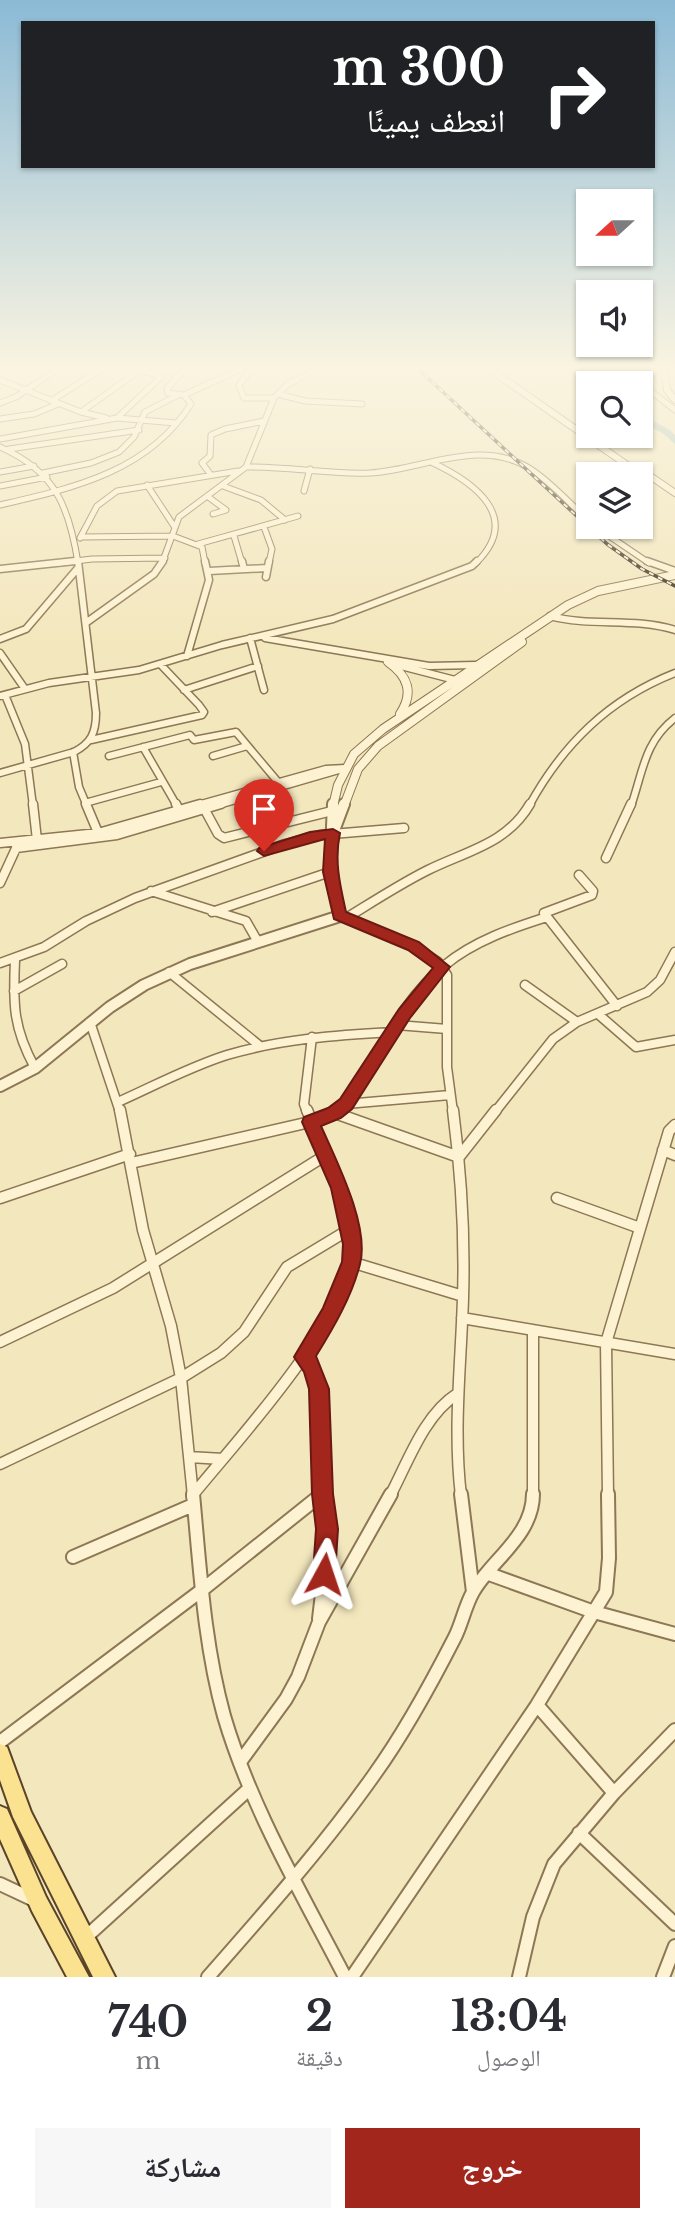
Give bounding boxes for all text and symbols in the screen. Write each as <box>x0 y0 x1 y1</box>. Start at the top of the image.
text: 300 m <box>333 37 505 98</box>
icon: right <box>529 49 620 140</box>
text: انعطف يمينًا <box>367 101 505 141</box>
north arrow <box>576 189 653 266</box>
map controls <box>576 189 653 539</box>
button: sound <box>576 280 653 357</box>
button: search <box>576 371 653 448</box>
button: layers <box>576 462 653 539</box>
pin <box>234 779 294 851</box>
icon: arrive <box>245 790 283 828</box>
position arrow <box>287 1537 361 1611</box>
text: 2 <box>306 1990 333 2042</box>
text: 13:04 <box>451 1990 567 2042</box>
text: 740 <box>108 1996 188 2048</box>
text: دقيقة <box>296 2044 343 2072</box>
text: الوصول <box>477 2044 541 2072</box>
text: m <box>136 2047 160 2075</box>
button: مشاركة <box>35 2128 331 2208</box>
button: خروج <box>345 2128 640 2208</box>

